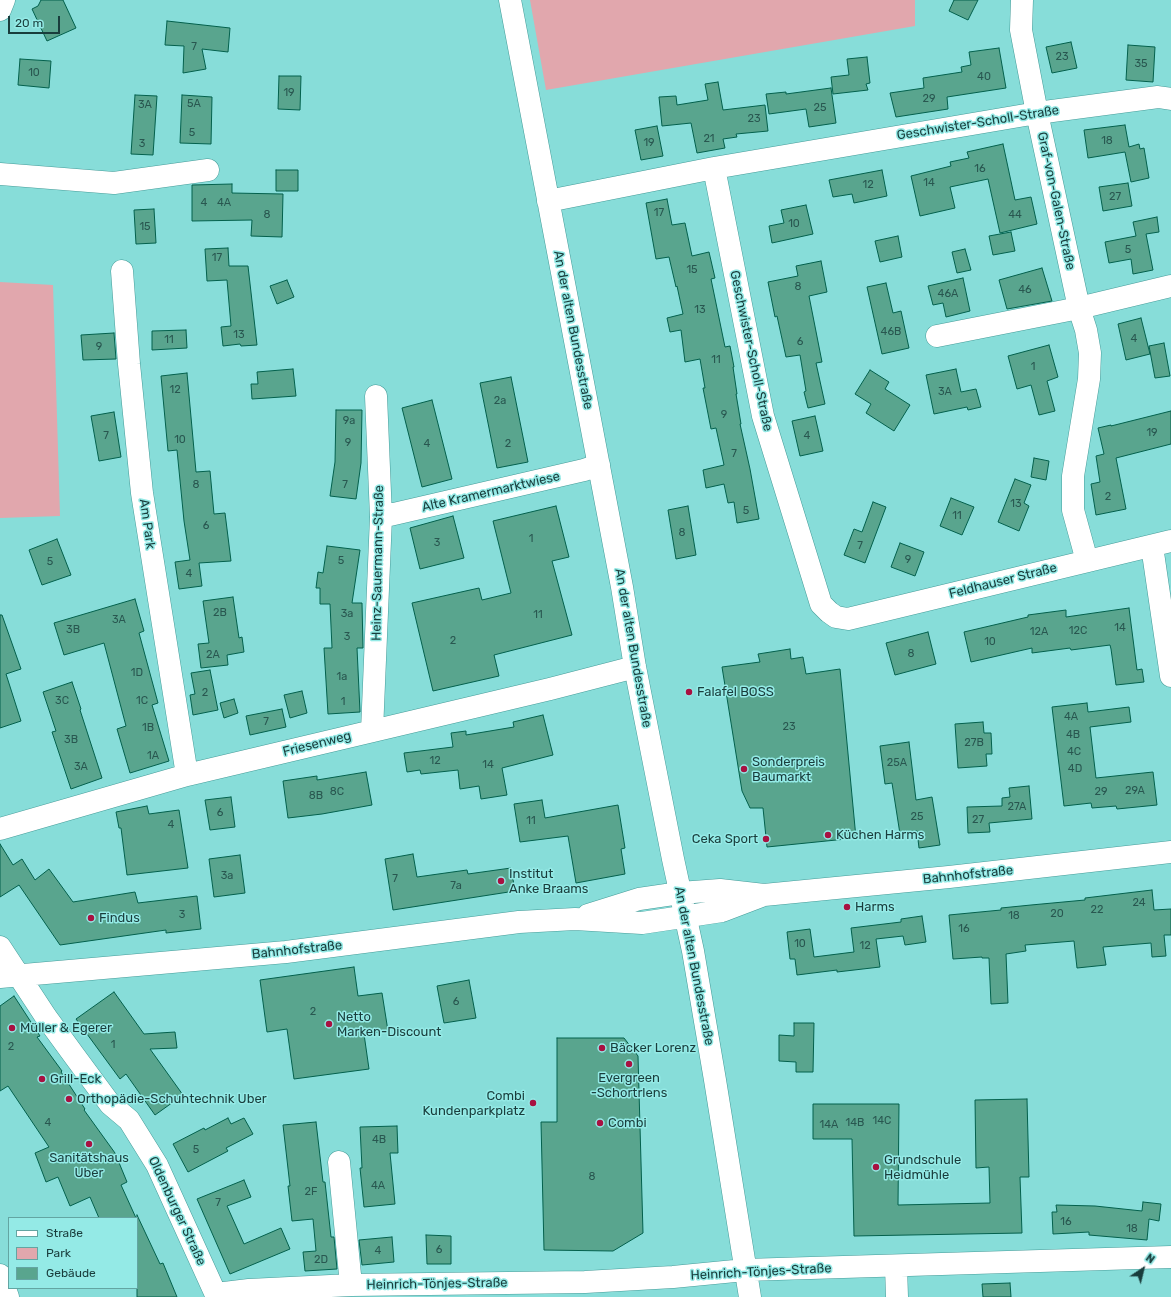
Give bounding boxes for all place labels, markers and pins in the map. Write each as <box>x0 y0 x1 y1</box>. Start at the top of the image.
place label: Falafel BOSS <box>697 684 774 700</box>
marker: Falafel BOSS <box>684 687 694 697</box>
place label: Sonderpreis Baumarkt <box>752 754 825 785</box>
marker: Sonderpreis Baumarkt <box>739 764 749 774</box>
place label: Küchen Harms <box>836 827 924 843</box>
marker: Küchen Harms <box>823 830 833 840</box>
place label: Ceka Sport <box>692 831 758 847</box>
marker: Ceka Sport <box>761 834 771 844</box>
place label: Institut Anke Braams <box>509 866 588 897</box>
marker: Institut Anke Braams <box>496 876 506 886</box>
place label: Harms <box>855 899 895 915</box>
marker: Harms <box>842 902 852 912</box>
place label: Findus <box>99 910 140 926</box>
marker: Findus <box>86 913 96 923</box>
place label: Netto Marken-Discount <box>337 1009 441 1040</box>
marker: Netto Marken-Discount <box>324 1019 334 1029</box>
place label: Müller & Egerer <box>20 1020 112 1036</box>
marker: Müller & Egerer <box>7 1023 17 1033</box>
place label: Bäcker Lorenz <box>610 1040 696 1056</box>
marker: Bäcker Lorenz <box>597 1043 607 1053</box>
marker: Evergreen -Schortrlens <box>624 1059 634 1069</box>
place label: Evergreen -Schortrlens <box>591 1070 667 1101</box>
place label: Grill-Eck <box>50 1071 101 1087</box>
marker: Grill-Eck <box>37 1074 47 1084</box>
place label: Combi Kundenparkplatz <box>423 1088 525 1119</box>
place label: Orthopädie-Schuhtechnik Uber <box>77 1091 267 1107</box>
marker: Orthopädie-Schuhtechnik Uber <box>64 1094 74 1104</box>
marker: Combi Kundenparkplatz <box>528 1098 538 1108</box>
place label: Combi <box>608 1115 647 1131</box>
marker: Combi <box>595 1118 605 1128</box>
marker: Sanitätshaus Uber <box>84 1139 94 1149</box>
place label: Sanitätshaus Uber <box>49 1150 129 1181</box>
place label: Grundschule Heidmühle <box>884 1152 961 1183</box>
marker: Grundschule Heidmühle <box>871 1162 881 1172</box>

